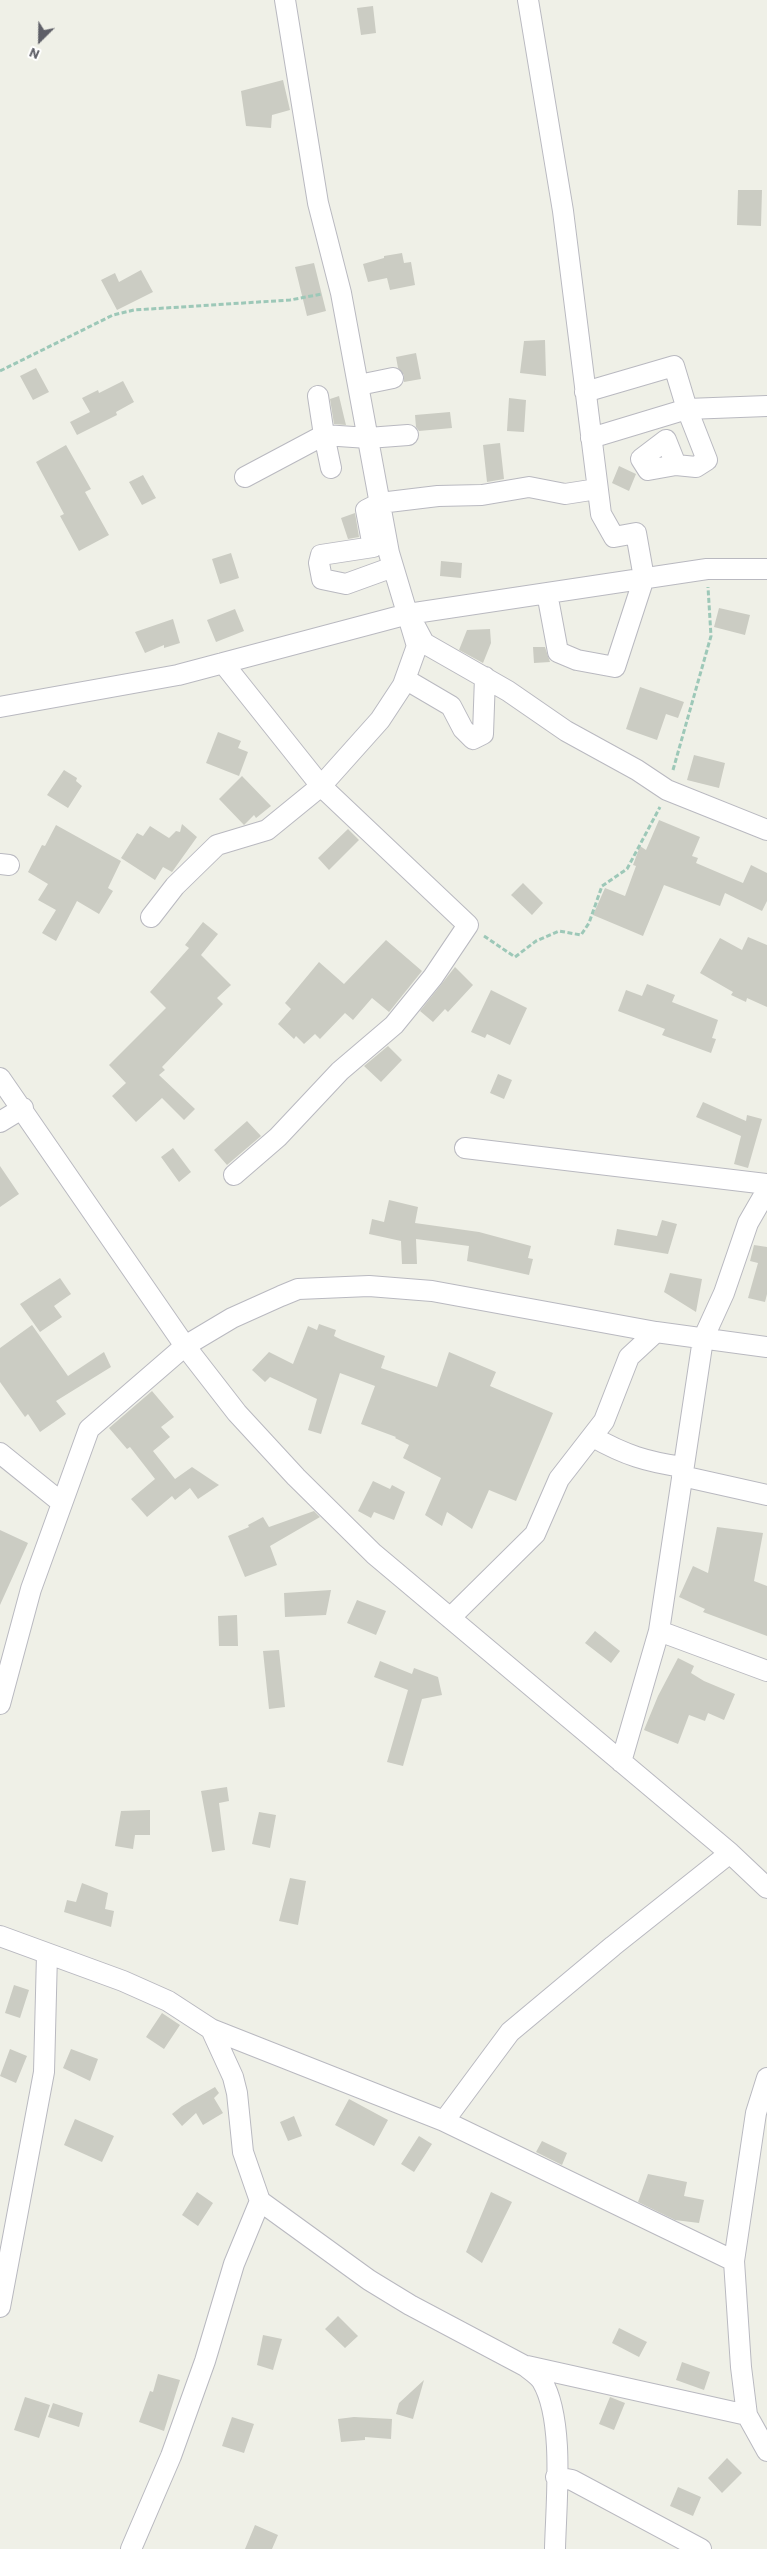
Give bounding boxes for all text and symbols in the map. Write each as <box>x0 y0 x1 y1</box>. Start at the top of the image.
north arrow <box>15 15 65 65</box>
text: N <box>26 45 42 64</box>

